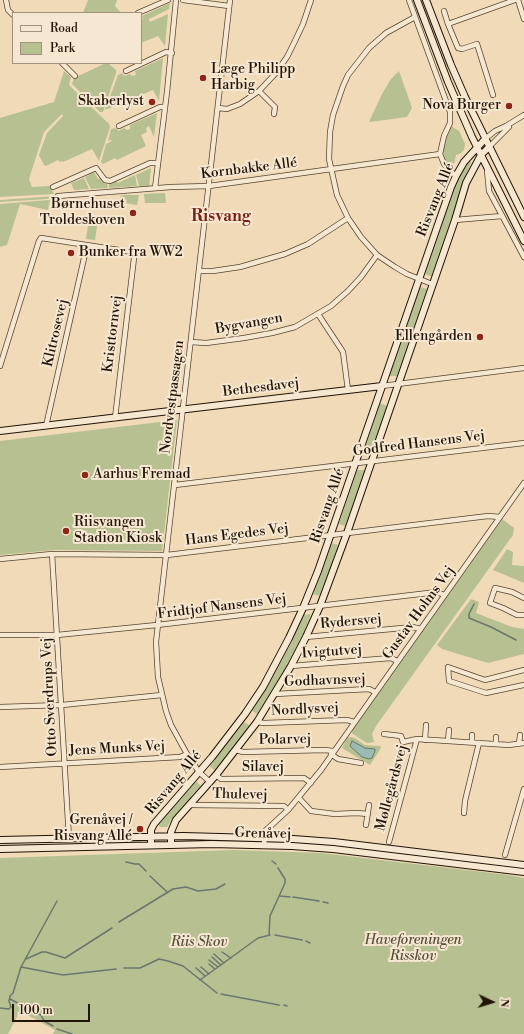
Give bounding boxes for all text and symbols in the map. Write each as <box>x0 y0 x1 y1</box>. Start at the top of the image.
legend <box>12 12 142 64</box>
text: Road <box>50 21 78 36</box>
text: Park <box>50 41 75 56</box>
place label: Læge Philipp Harbig <box>211 62 295 94</box>
marker: Læge Philipp Harbig <box>198 73 208 83</box>
place label: Skaberlyst <box>78 94 144 110</box>
marker: Skaberlyst <box>147 97 157 107</box>
place label: Nova Burger <box>422 98 501 114</box>
marker: Nova Burger <box>504 101 514 111</box>
street label: Kornbakke Allé <box>200 155 298 183</box>
street label: Risvang Allé <box>414 161 458 239</box>
place label: Børnehuset Troldeskoven <box>40 197 125 230</box>
district label: Risvang <box>191 207 251 227</box>
marker: Børnehuset Troldeskoven <box>128 208 138 218</box>
place label: Bunker fra WW2 <box>79 245 183 261</box>
marker: Bunker fra WW2 <box>66 248 76 258</box>
street label: Kristtornvej <box>100 294 126 374</box>
street label: Klitrosevej <box>40 297 72 369</box>
street label: Bygvangen <box>214 310 284 338</box>
place label: Ellengården <box>395 329 472 345</box>
marker: Ellengården <box>475 332 485 342</box>
street label: Nordvestpassagen <box>158 339 188 455</box>
street label: Bethesdavej <box>222 375 300 401</box>
street label: Godfred Hansens Vej <box>352 428 486 460</box>
street label: Risvang Allé <box>307 466 349 546</box>
place label: Aarhus Fremad <box>93 467 190 483</box>
marker: Aarhus Fremad <box>80 470 90 480</box>
place label: Riisvangen Stadion Kiosk <box>74 515 162 548</box>
street label: Hans Egedes Vej <box>184 520 290 550</box>
marker: Riisvangen Stadion Kiosk <box>61 526 71 536</box>
street label: Gustav Holms Vej <box>379 563 459 663</box>
street label: Fridtjof Nansens Vej <box>157 591 287 623</box>
street label: Rydersvej <box>319 611 383 633</box>
street label: Otto Sverdrups Vej <box>38 637 62 757</box>
street label: Ivigtutvej <box>301 642 363 662</box>
street label: Godhavnsvej <box>284 671 366 691</box>
street label: Nordlysvej <box>271 700 339 720</box>
street label: Polarvej <box>258 731 312 749</box>
street label: Jens Munks Vej <box>68 738 166 760</box>
street label: Møllegårdsvej <box>372 743 412 833</box>
street label: Risvang Allé <box>142 748 206 818</box>
street label: Silavej <box>242 760 284 776</box>
street label: Thulevej <box>212 786 268 804</box>
place label: Grenåvej / Risvang Allé <box>54 813 132 846</box>
marker: Grenåvej / Risvang Allé <box>135 824 145 834</box>
street label: Grenåvej <box>234 825 292 843</box>
park label: Haveforeningen Risskov <box>364 933 462 966</box>
park label: Riis Skov <box>171 935 227 951</box>
north arrow <box>472 982 512 1022</box>
scale bar <box>14 996 92 1022</box>
text: N <box>497 998 511 1008</box>
text: 100 m <box>19 1003 53 1018</box>

